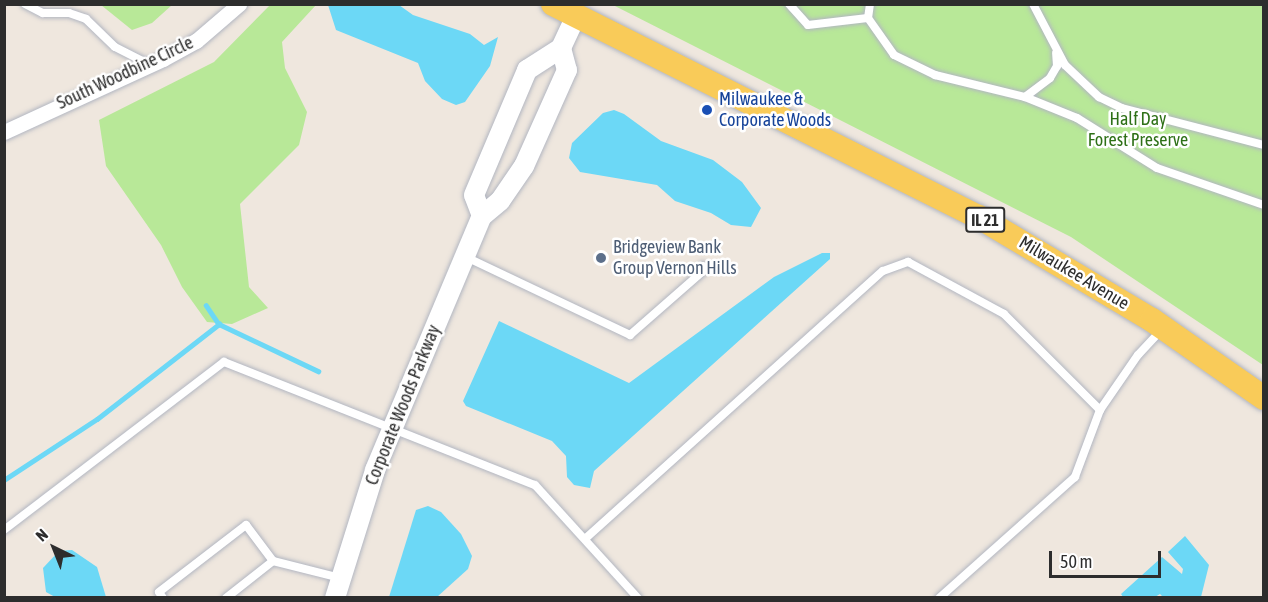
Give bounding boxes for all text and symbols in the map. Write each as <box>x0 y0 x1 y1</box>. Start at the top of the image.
street label: South Woodbine Circle <box>53 32 197 114</box>
place label: Milwaukee & Corporate Woods <box>719 89 831 132</box>
marker: Milwaukee & Corporate Woods <box>700 103 714 117</box>
park label: Half Day Forest Preserve <box>1088 109 1188 152</box>
road number: IL 21 <box>964 207 1006 233</box>
street label: Milwaukee Avenue <box>1015 232 1133 314</box>
place label: Bridgeview Bank Group Vernon Hills <box>613 237 737 280</box>
marker: Bridgeview Bank Group Vernon Hills <box>594 251 608 265</box>
street label: Corporate Woods Parkway <box>361 322 445 488</box>
north arrow <box>24 518 84 578</box>
text: N <box>32 525 51 545</box>
scale bar <box>1052 539 1164 577</box>
text: 50 m <box>1060 551 1092 572</box>

